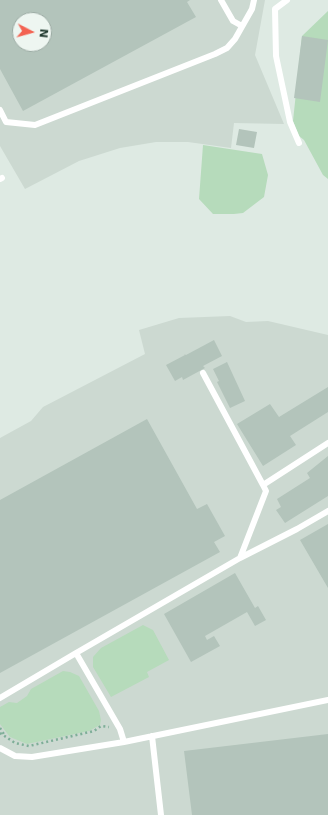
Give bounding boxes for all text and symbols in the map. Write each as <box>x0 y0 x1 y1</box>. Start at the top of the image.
north arrow <box>12 12 52 52</box>
text: N <box>36 28 50 38</box>

